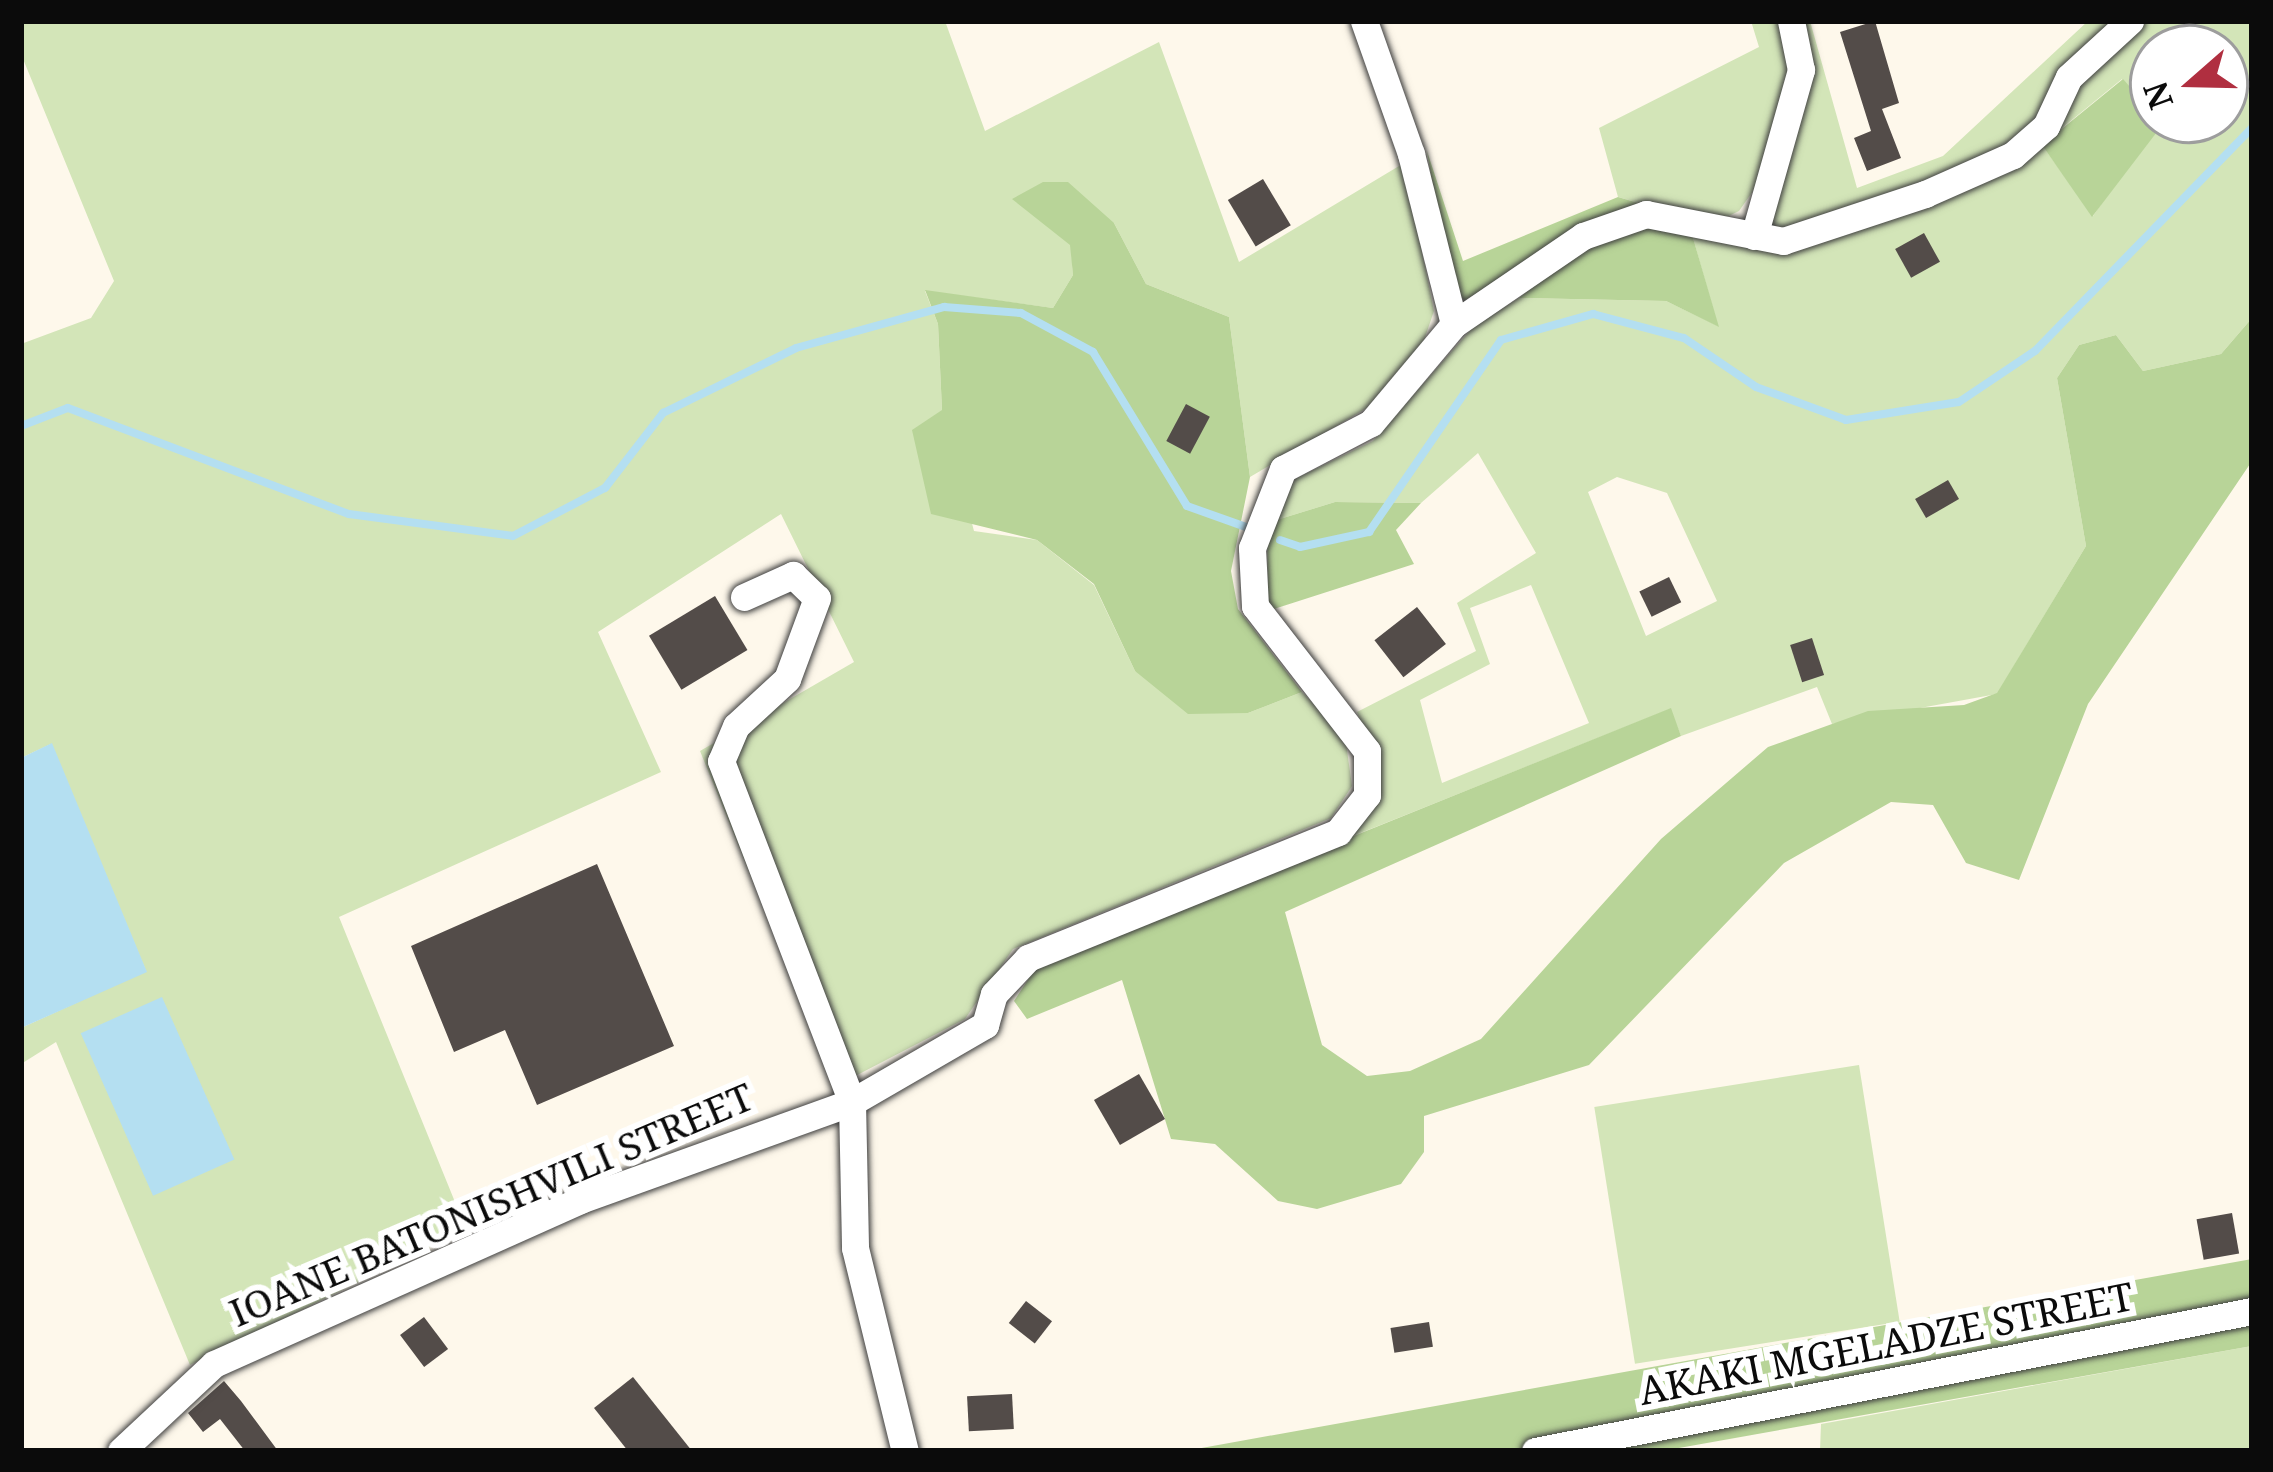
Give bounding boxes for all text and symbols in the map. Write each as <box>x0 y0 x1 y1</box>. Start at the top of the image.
north arrow <box>2129 24 2249 144</box>
text: N <box>2132 76 2183 115</box>
street label: IOANE BATONISHVILI STREET <box>222 1072 760 1336</box>
street label: AKAKI MGELADZE STREET <box>1635 1272 2137 1414</box>

